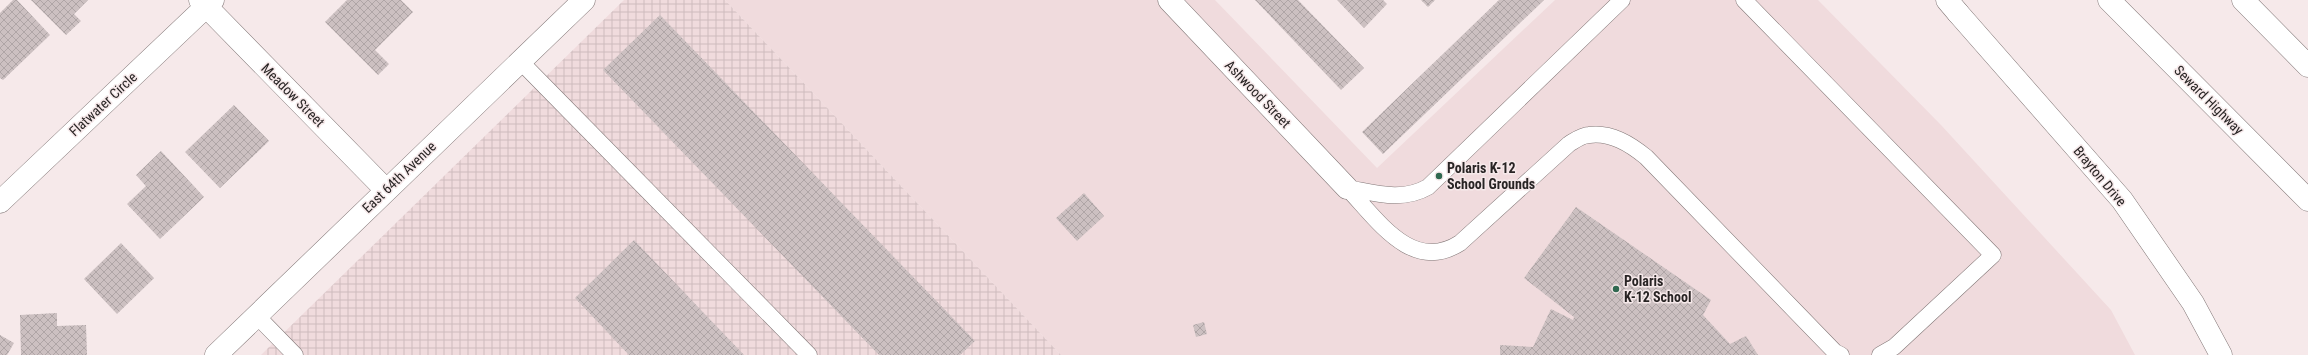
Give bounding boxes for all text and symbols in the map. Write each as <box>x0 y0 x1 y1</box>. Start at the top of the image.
street label: Ashwood Street <box>1222 57 1294 131</box>
street label: Meadow Street <box>258 60 328 130</box>
street label: Seward Highway <box>2171 62 2247 138</box>
street label: Flatwater Circle <box>66 68 140 139</box>
street label: East 64th Avenue <box>359 138 439 216</box>
street label: Brayton Drive <box>2070 143 2130 209</box>
place label: Polaris K-12 School Grounds <box>1447 160 1535 192</box>
marker: Polaris K-12 School Grounds <box>1434 171 1444 181</box>
place label: Polaris K-12 School <box>1624 273 1691 305</box>
marker: Polaris K-12 School <box>1611 284 1621 294</box>

